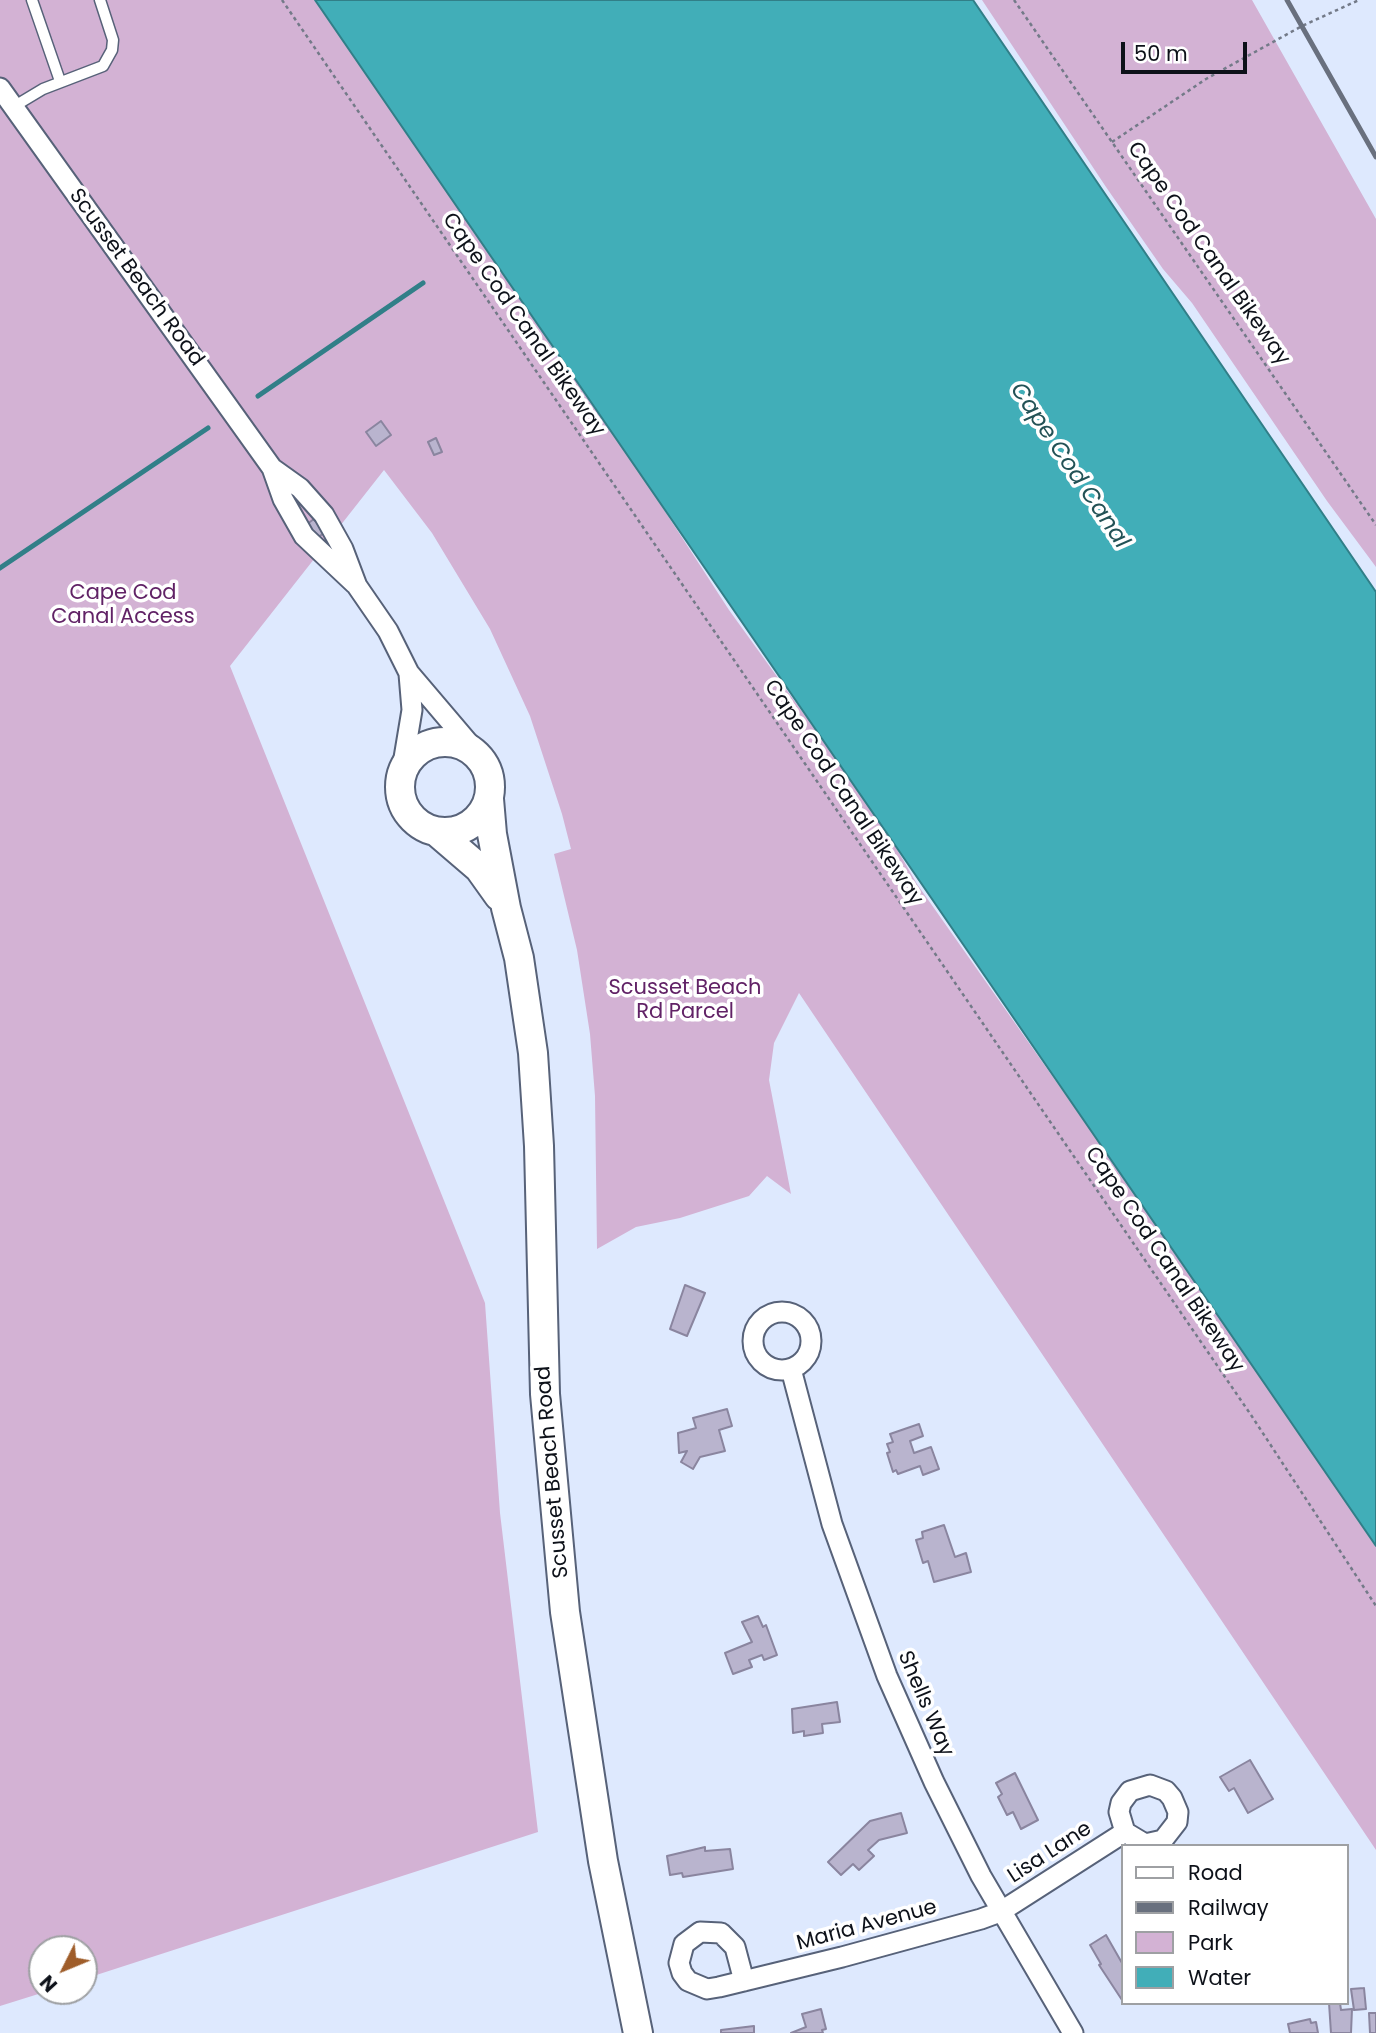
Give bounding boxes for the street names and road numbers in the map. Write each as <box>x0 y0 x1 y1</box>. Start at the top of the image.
street label: Cape Cod Canal Bikeway <box>1121 138 1295 370</box>
street label: Scusset Beach Road <box>63 184 209 372</box>
street label: Cape Cod Canal Bikeway <box>436 209 610 441</box>
street label: Cape Cod Canal Bikeway <box>758 675 928 911</box>
street label: Cape Cod Canal Bikeway <box>1079 1142 1249 1378</box>
street label: Scusset Beach Road <box>531 1365 575 1579</box>
street label: Shells Way <box>891 1647 959 1761</box>
street label: Lisa Lane <box>1003 1817 1097 1889</box>
street label: Maria Avenue <box>794 1895 940 1957</box>

